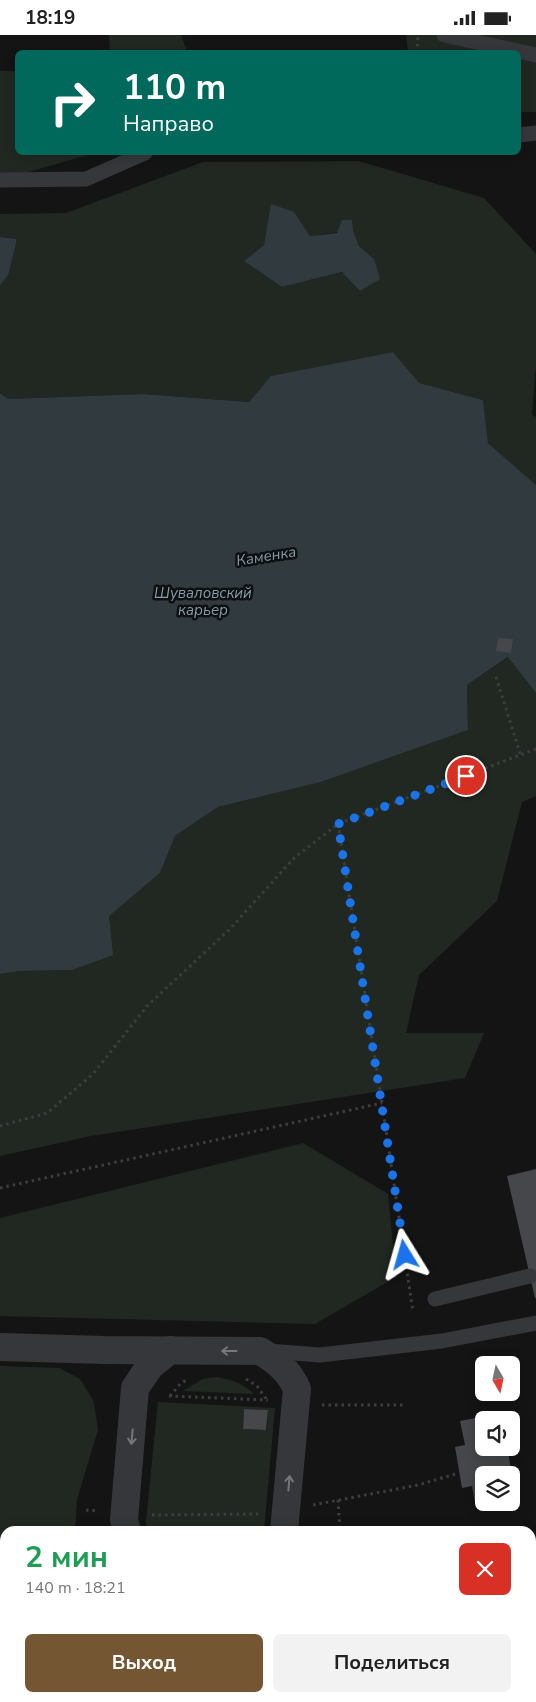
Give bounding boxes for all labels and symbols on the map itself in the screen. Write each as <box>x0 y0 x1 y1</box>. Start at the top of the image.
water label: Каменка <box>235 541 297 571</box>
water label: Шуваловский карьер <box>154 583 252 620</box>
pin <box>445 755 487 797</box>
position arrow <box>378 1228 430 1280</box>
one-way arrow <box>221 1346 237 1356</box>
north arrow <box>475 1356 520 1401</box>
one-way arrow <box>127 1428 136 1444</box>
one-way arrow <box>284 1475 294 1491</box>

